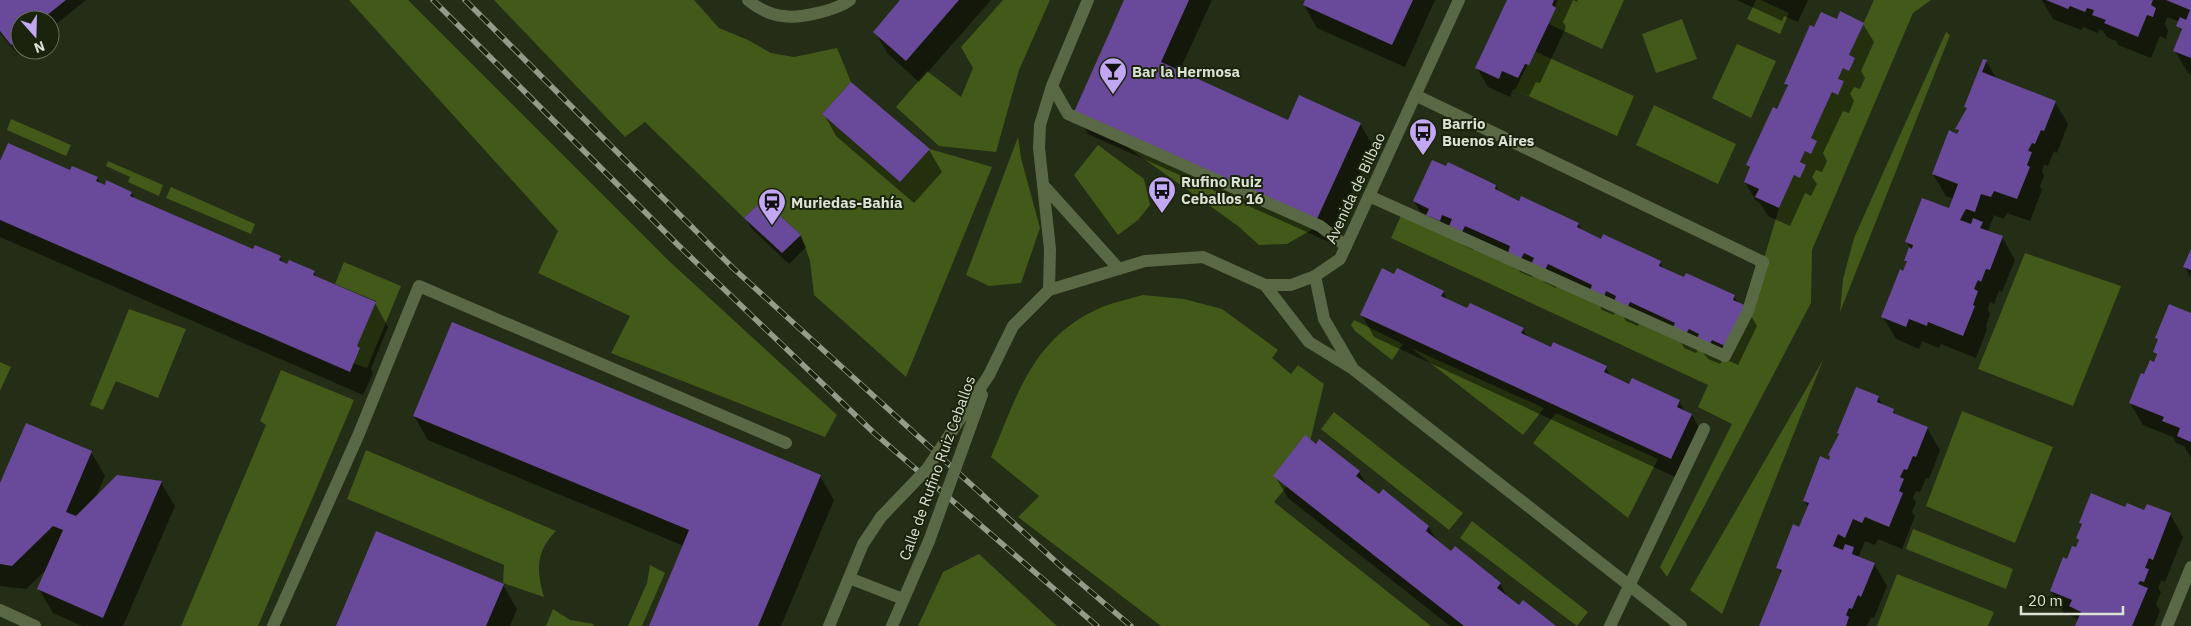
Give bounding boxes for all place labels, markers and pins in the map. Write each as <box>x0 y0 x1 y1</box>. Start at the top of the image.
bar icon: Bar la Hermosa <box>1098 56 1128 95</box>
place label: Bar la Hermosa <box>1132 62 1241 81</box>
place label: Barrio Buenos Aires <box>1442 114 1535 150</box>
bus stop icon: Barrio Buenos Aires <box>1408 117 1438 156</box>
place label: Rufino Ruiz Ceballos 16 <box>1181 172 1263 208</box>
bus stop icon: Rufino Ruiz Ceballos 16 <box>1147 175 1177 214</box>
station icon: Muriedas-Bahía <box>757 187 787 226</box>
place label: Muriedas-Bahía <box>791 193 903 212</box>

